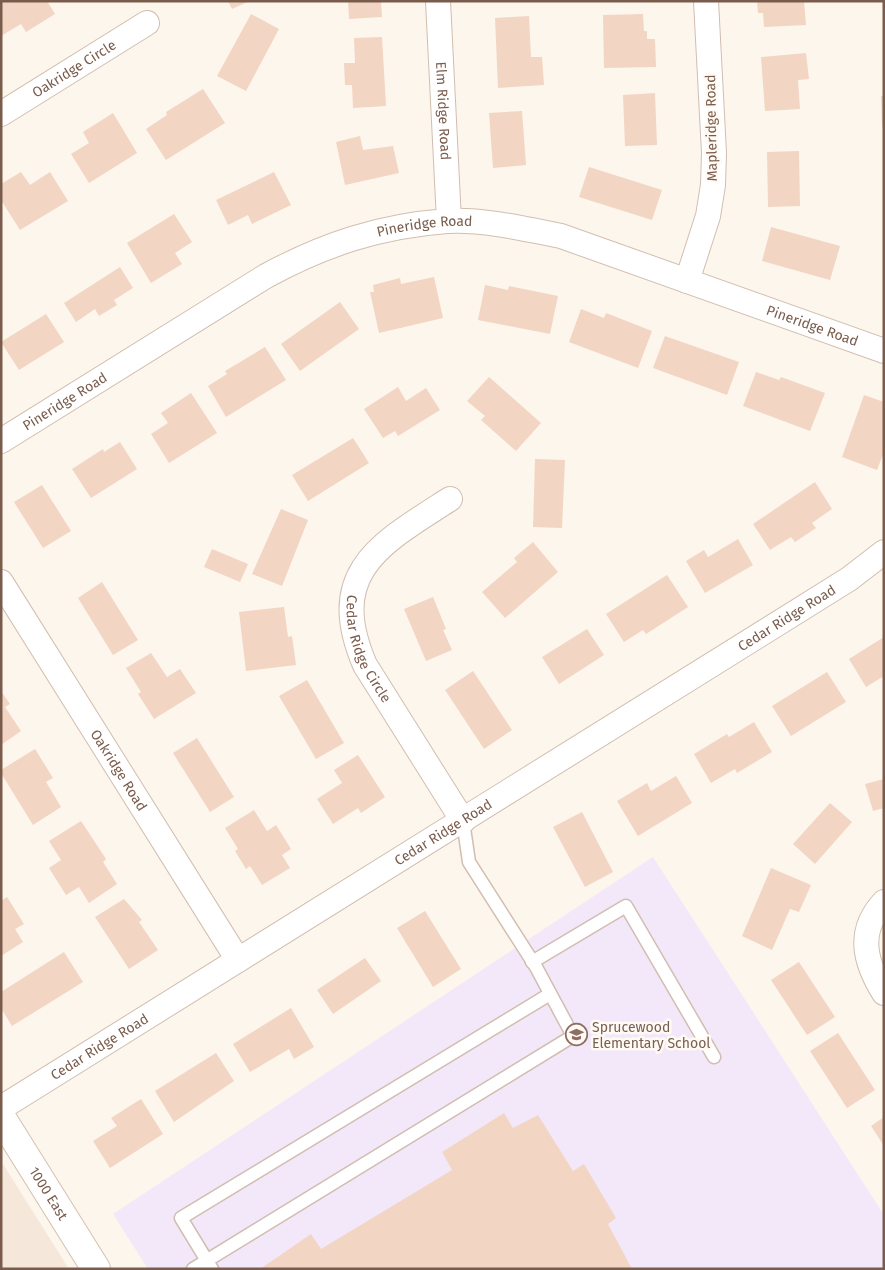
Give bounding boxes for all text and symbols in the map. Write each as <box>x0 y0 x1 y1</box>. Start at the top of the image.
street label: Oakridge Circle <box>29 36 119 101</box>
street label: Elm Ridge Road <box>432 61 454 161</box>
street label: Mapleridge Road <box>702 74 721 182</box>
street label: Pineridge Road <box>375 213 473 241</box>
street label: Pineridge Road <box>764 302 861 350</box>
street label: Pineridge Road <box>20 369 110 434</box>
street label: Cedar Ridge Road <box>735 581 839 655</box>
street label: Cedar Ridge Circle <box>342 594 394 706</box>
street label: Oakridge Road <box>87 727 150 814</box>
street label: Cedar Ridge Road <box>391 796 495 869</box>
street label: Cedar Ridge Road <box>48 1010 152 1084</box>
place label: Sprucewood Elementary School <box>592 1019 710 1052</box>
school or university icon: Sprucewood Elementary School <box>564 1023 588 1047</box>
street label: 1000 East <box>25 1164 72 1224</box>

